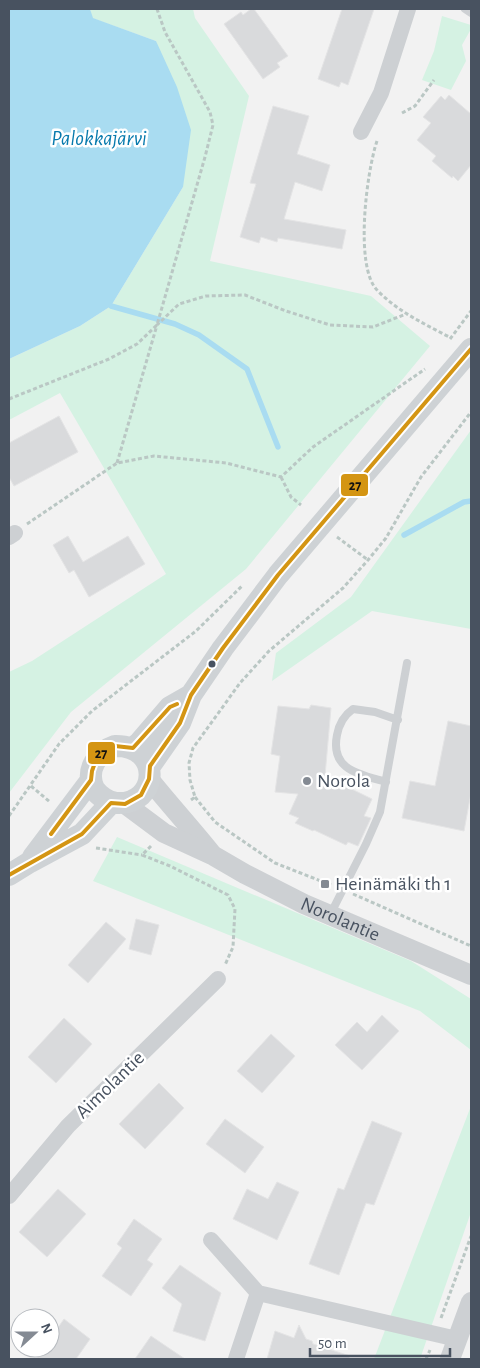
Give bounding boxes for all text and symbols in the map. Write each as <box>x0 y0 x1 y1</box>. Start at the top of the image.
water label: Palokkajärvi <box>51 128 147 149</box>
line badge: 27 <box>340 473 369 497</box>
text: 27 <box>349 479 361 493</box>
unlabelled marker <box>207 659 217 669</box>
line badge: 27 <box>87 741 116 765</box>
text: 27 <box>95 747 107 761</box>
place label: Norola <box>317 771 370 791</box>
marker: Norola <box>301 775 313 787</box>
place label: Heinämäki th 1 <box>335 874 451 894</box>
marker: Heinämäki th 1 <box>319 878 331 890</box>
street label: Norolantie <box>298 894 383 945</box>
street label: Aimolantie <box>72 1048 148 1122</box>
north arrow <box>10 1308 60 1358</box>
text: N <box>38 1322 54 1336</box>
scale bar <box>310 1326 450 1358</box>
text: 50 m <box>318 1336 347 1351</box>

